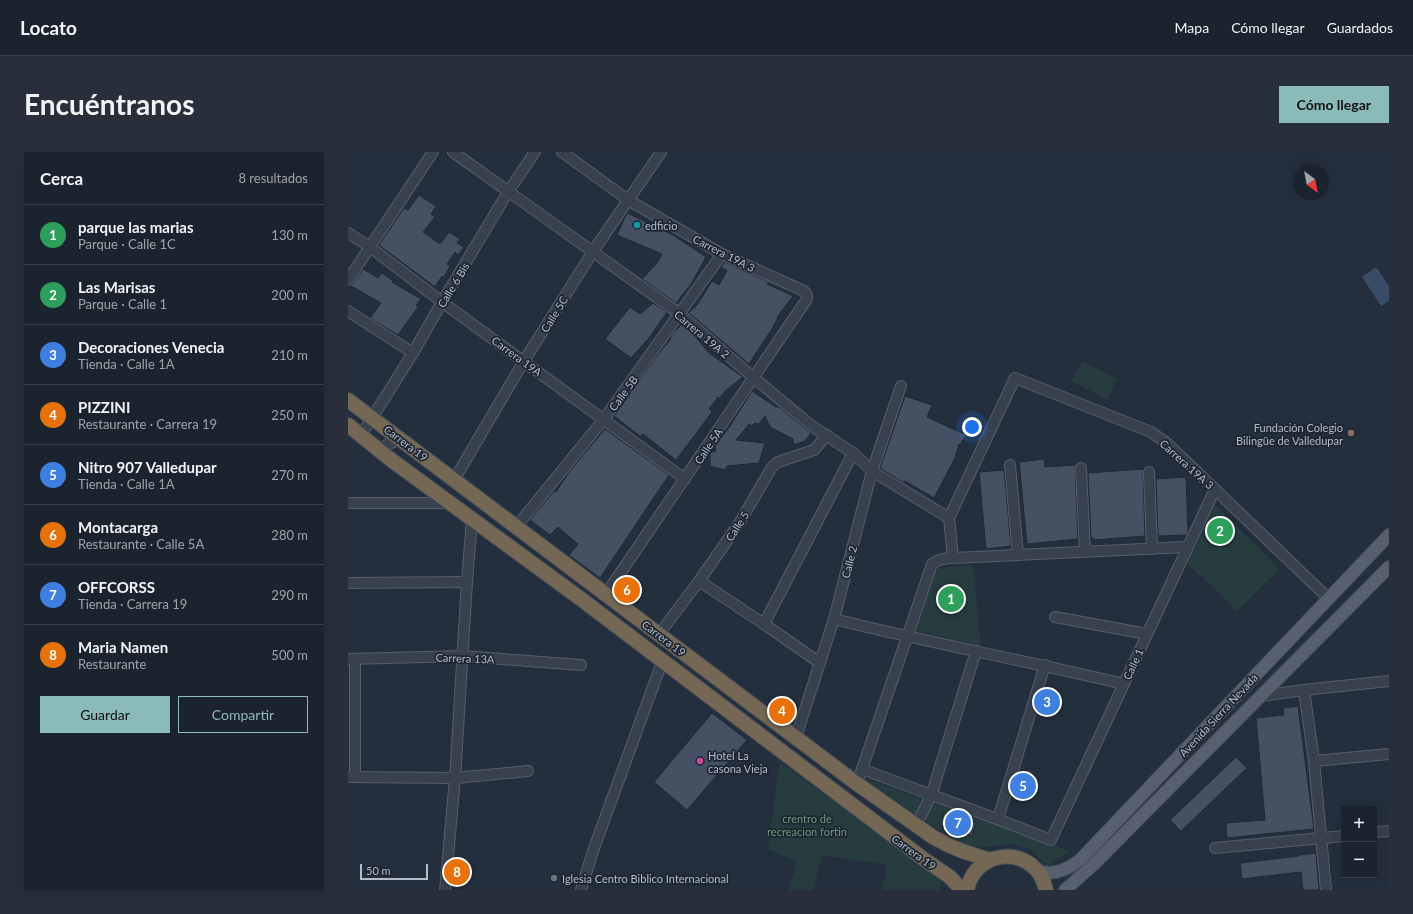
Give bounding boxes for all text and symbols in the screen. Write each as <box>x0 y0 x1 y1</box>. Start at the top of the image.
text: Locato <box>20 16 77 39</box>
text: Mapa <box>1175 19 1209 36</box>
text: Cómo llegar <box>1231 19 1305 36</box>
text: Guardados <box>1327 19 1393 36</box>
button: Cómo llegar <box>1279 86 1389 123</box>
text: Encuéntranos <box>24 87 195 121</box>
north arrow <box>1293 164 1329 200</box>
text: Cerca <box>40 168 83 189</box>
text: 8 resultados <box>238 170 308 186</box>
text: parque las marias <box>78 218 194 236</box>
place label: edficio <box>645 219 677 232</box>
marker: edficio <box>632 220 642 230</box>
text: 1 <box>49 227 57 243</box>
text: 130 m <box>271 227 308 243</box>
street label: Carrera 19A 3 <box>691 232 757 274</box>
text: Parque · Calle 1C <box>78 236 176 252</box>
street label: Calle 6 Bis <box>434 260 472 310</box>
text: Las Marisas <box>78 278 155 296</box>
text: 2 <box>49 287 57 303</box>
text: 200 m <box>271 287 308 303</box>
street label: Calle 5C <box>538 293 571 335</box>
text: Parque · Calle 1 <box>78 296 167 312</box>
street label: Carrera 19A 2 <box>672 307 732 361</box>
street label: Carrera 19A <box>489 333 545 379</box>
text: Decoraciones Venecia <box>78 338 224 356</box>
text: 3 <box>49 347 57 363</box>
text: 210 m <box>271 347 308 363</box>
text: Tienda · Calle 1A <box>78 356 174 372</box>
street label: Calle 5B <box>606 373 640 413</box>
text: PIZZINI <box>78 398 130 416</box>
text: 4 <box>49 407 57 423</box>
text: 250 m <box>271 407 308 423</box>
text: Restaurante · Carrera 19 <box>78 416 217 432</box>
your location <box>962 417 982 437</box>
place label: Fundación Colegio Bilingüe de Valledupar <box>1236 421 1343 447</box>
street label: Carrera 19 <box>382 422 430 464</box>
street label: Calle 5A <box>691 425 725 466</box>
marker: Fundación Colegio Bilingüe de Valledupar <box>1346 428 1356 438</box>
street label: Carrera 19A 3 <box>1158 437 1216 491</box>
text: Nitro 907 Valledupar <box>78 458 217 476</box>
text: 5 <box>49 467 57 483</box>
text: 270 m <box>271 467 308 483</box>
text: Tienda · Calle 1A <box>78 476 174 492</box>
street label: Calle 5 <box>723 509 751 543</box>
pin: 2 <box>1207 516 1233 546</box>
text: Montacarga <box>78 518 158 536</box>
text: 6 <box>49 527 57 543</box>
text: 280 m <box>271 527 308 543</box>
text: Restaurante · Calle 5A <box>78 536 204 552</box>
street label: Calle 2 <box>839 544 859 580</box>
pin: 6 <box>614 575 640 605</box>
text: OFFCORSS <box>78 578 155 596</box>
pin: 1 <box>938 584 964 614</box>
text: 7 <box>49 587 57 603</box>
text: 290 m <box>271 587 308 603</box>
text: Tienda · Carrera 19 <box>78 596 187 612</box>
street label: Carrera 19 <box>640 617 688 659</box>
text: Maria Namen <box>78 638 168 656</box>
street label: Calle 1 <box>1120 646 1146 682</box>
text: 8 <box>49 647 57 663</box>
text: 500 m <box>271 647 308 663</box>
street label: Carrera 13A <box>435 650 495 666</box>
text: Restaurante <box>78 656 146 672</box>
street label: Avenida Sierra Nevada <box>1176 671 1260 759</box>
pin: 3 <box>1034 687 1060 717</box>
button: Guardar <box>40 696 170 733</box>
button: Compartir <box>178 696 308 733</box>
pin: 4 <box>769 696 795 726</box>
place label: Hotel La casona Vieja <box>708 749 768 775</box>
marker: Hotel La casona Vieja <box>695 756 705 766</box>
pin: 5 <box>1010 771 1036 801</box>
map controls <box>1341 806 1377 878</box>
button: + <box>1341 806 1377 842</box>
pin: 7 <box>945 808 971 838</box>
park label: crentro de recreacion fortin <box>767 812 847 838</box>
street label: Carrera 19 <box>889 832 939 872</box>
button: − <box>1341 842 1377 878</box>
pin: 8 <box>444 857 470 887</box>
scale bar <box>360 862 428 881</box>
text: 50 m <box>366 864 391 877</box>
place label: Iglesia Centro Biblico Internacional <box>562 872 729 885</box>
marker: Iglesia Centro Biblico Internacional <box>549 873 559 883</box>

